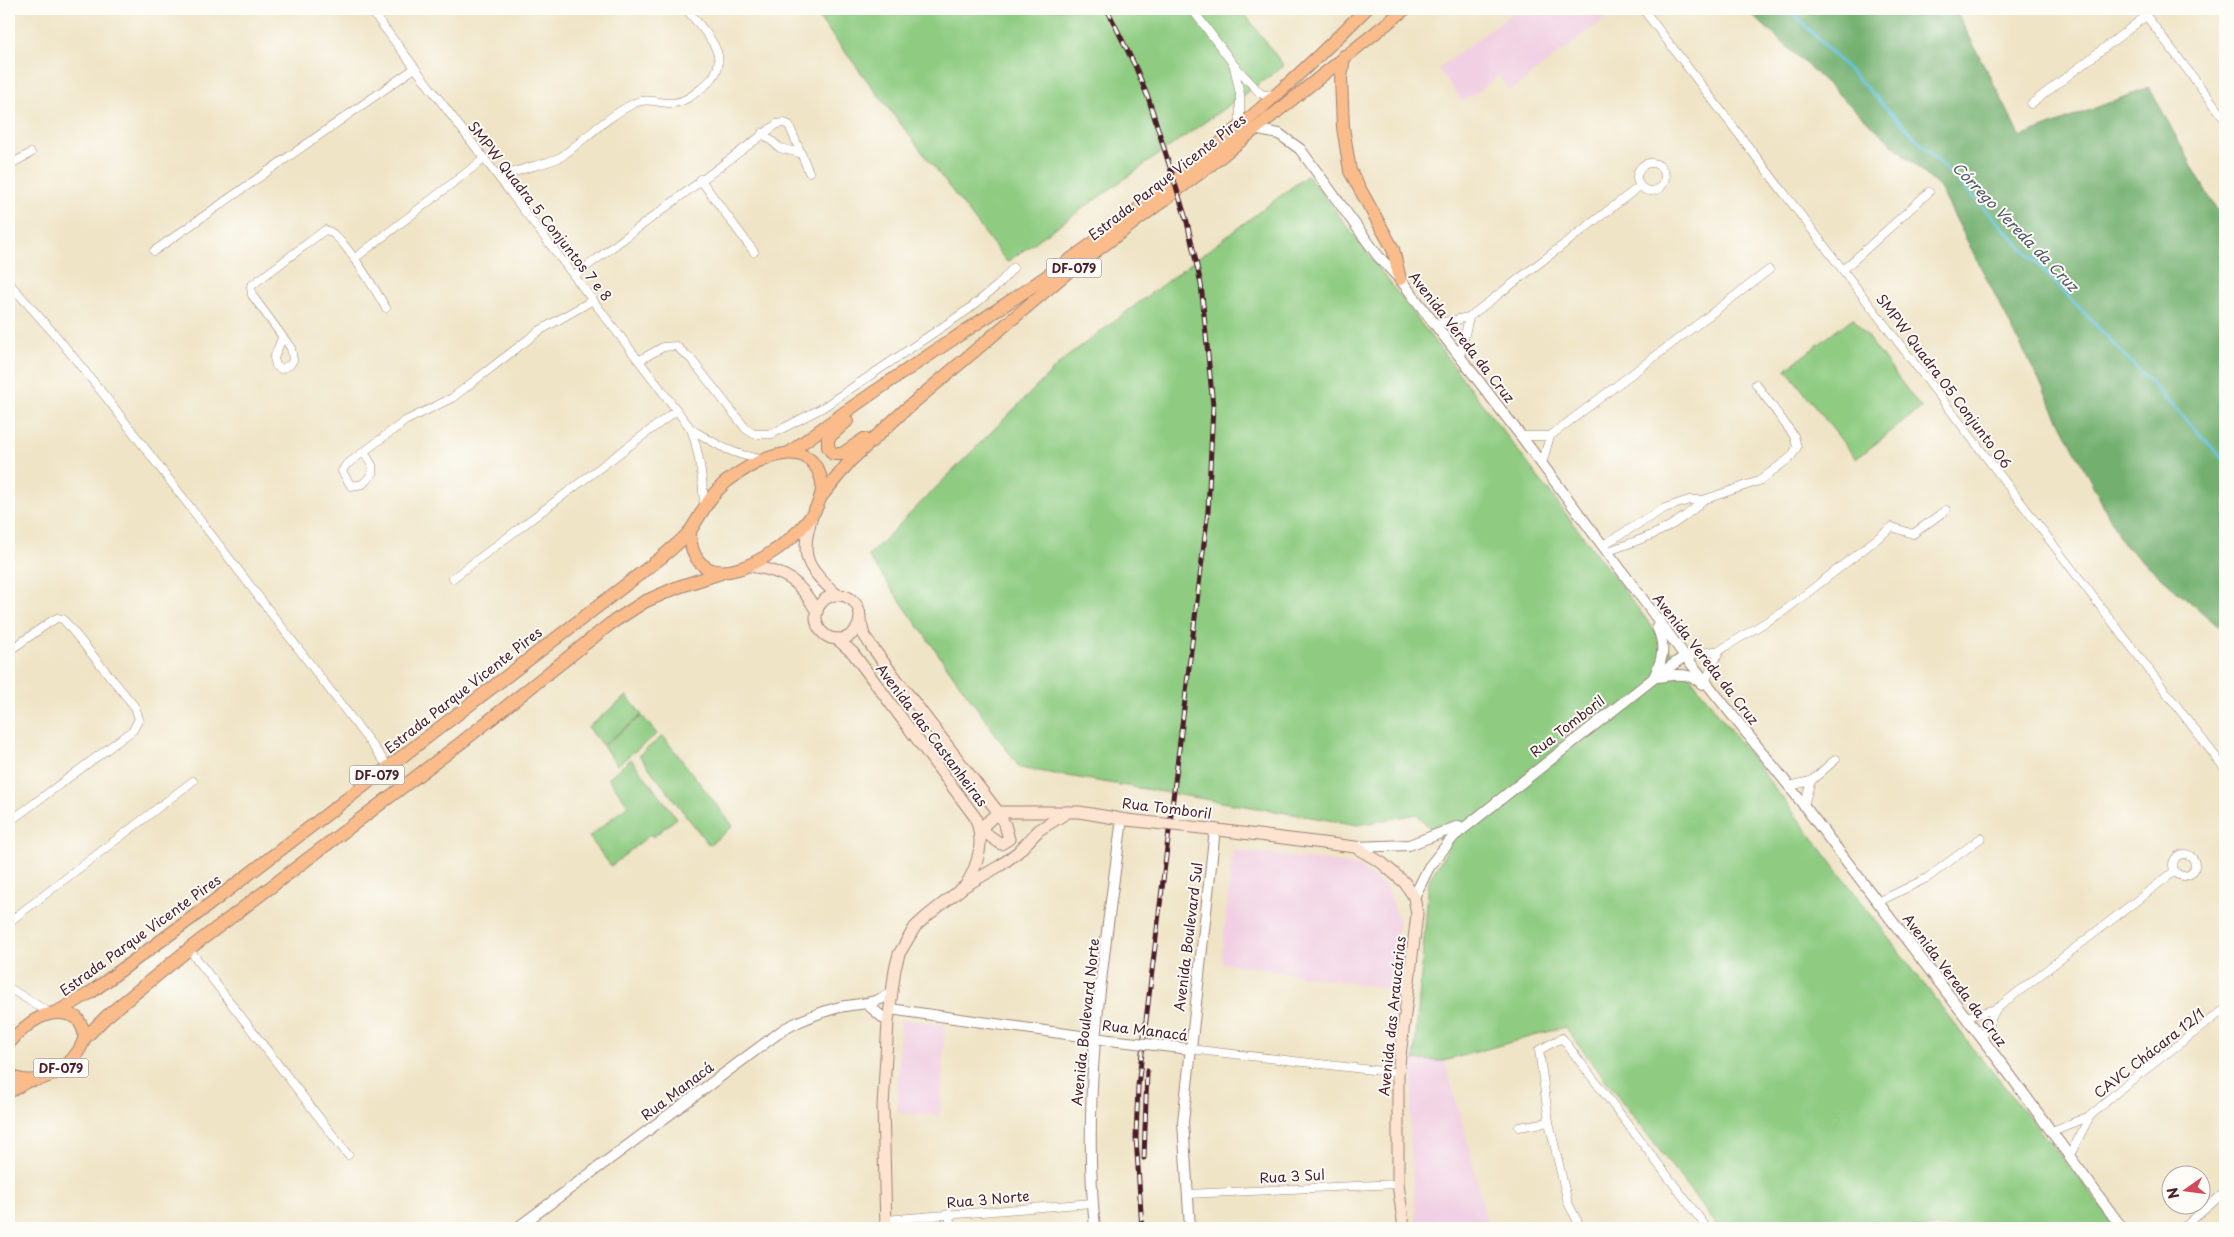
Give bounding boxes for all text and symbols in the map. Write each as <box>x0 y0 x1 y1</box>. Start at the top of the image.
street label: Estrada Parque Vicente Pires <box>1084 109 1250 245</box>
street label: SMPW Quadra 5 Conjuntos 7 e 8 <box>463 116 617 306</box>
water label: Córrego Vereda da Cruz <box>1948 156 2086 297</box>
road number: DF-079 <box>1046 258 1102 278</box>
street label: Avenida Vereda da Cruz <box>1404 267 1520 407</box>
street label: SMPW Quadra 05 Conjunto 06 <box>1871 289 2017 473</box>
street label: Avenida Vereda da Cruz <box>1648 589 1764 729</box>
street label: Estrada Parque Vicente Pires <box>380 622 546 758</box>
street label: Avenida das Castanheiras <box>871 659 993 811</box>
street label: Rua Tomboril <box>1525 690 1609 762</box>
road number: DF-079 <box>350 766 404 784</box>
street label: Rua Tomboril <box>1121 792 1213 824</box>
street label: Avenida Boulevard Sul <box>1168 861 1208 1013</box>
street label: Estrada Parque Vicente Pires <box>55 869 225 1001</box>
street label: Avenida Vereda da Cruz <box>1898 909 2012 1051</box>
street label: Avenida das Araucárias <box>1373 935 1411 1097</box>
street label: Avenida Boulevard Norte <box>1066 937 1104 1107</box>
street label: CAVC Chácara 12/1 <box>2089 1003 2209 1103</box>
street label: Rua Manacá <box>1101 1014 1189 1046</box>
street label: Rua Manacá <box>636 1057 718 1125</box>
road number: DF-079 <box>34 1058 88 1078</box>
street label: Rua 3 Sul <box>1259 1164 1325 1188</box>
north arrow <box>2162 1164 2212 1214</box>
street label: Rua 3 Norte <box>946 1185 1030 1213</box>
text: N <box>2161 1185 2184 1201</box>

